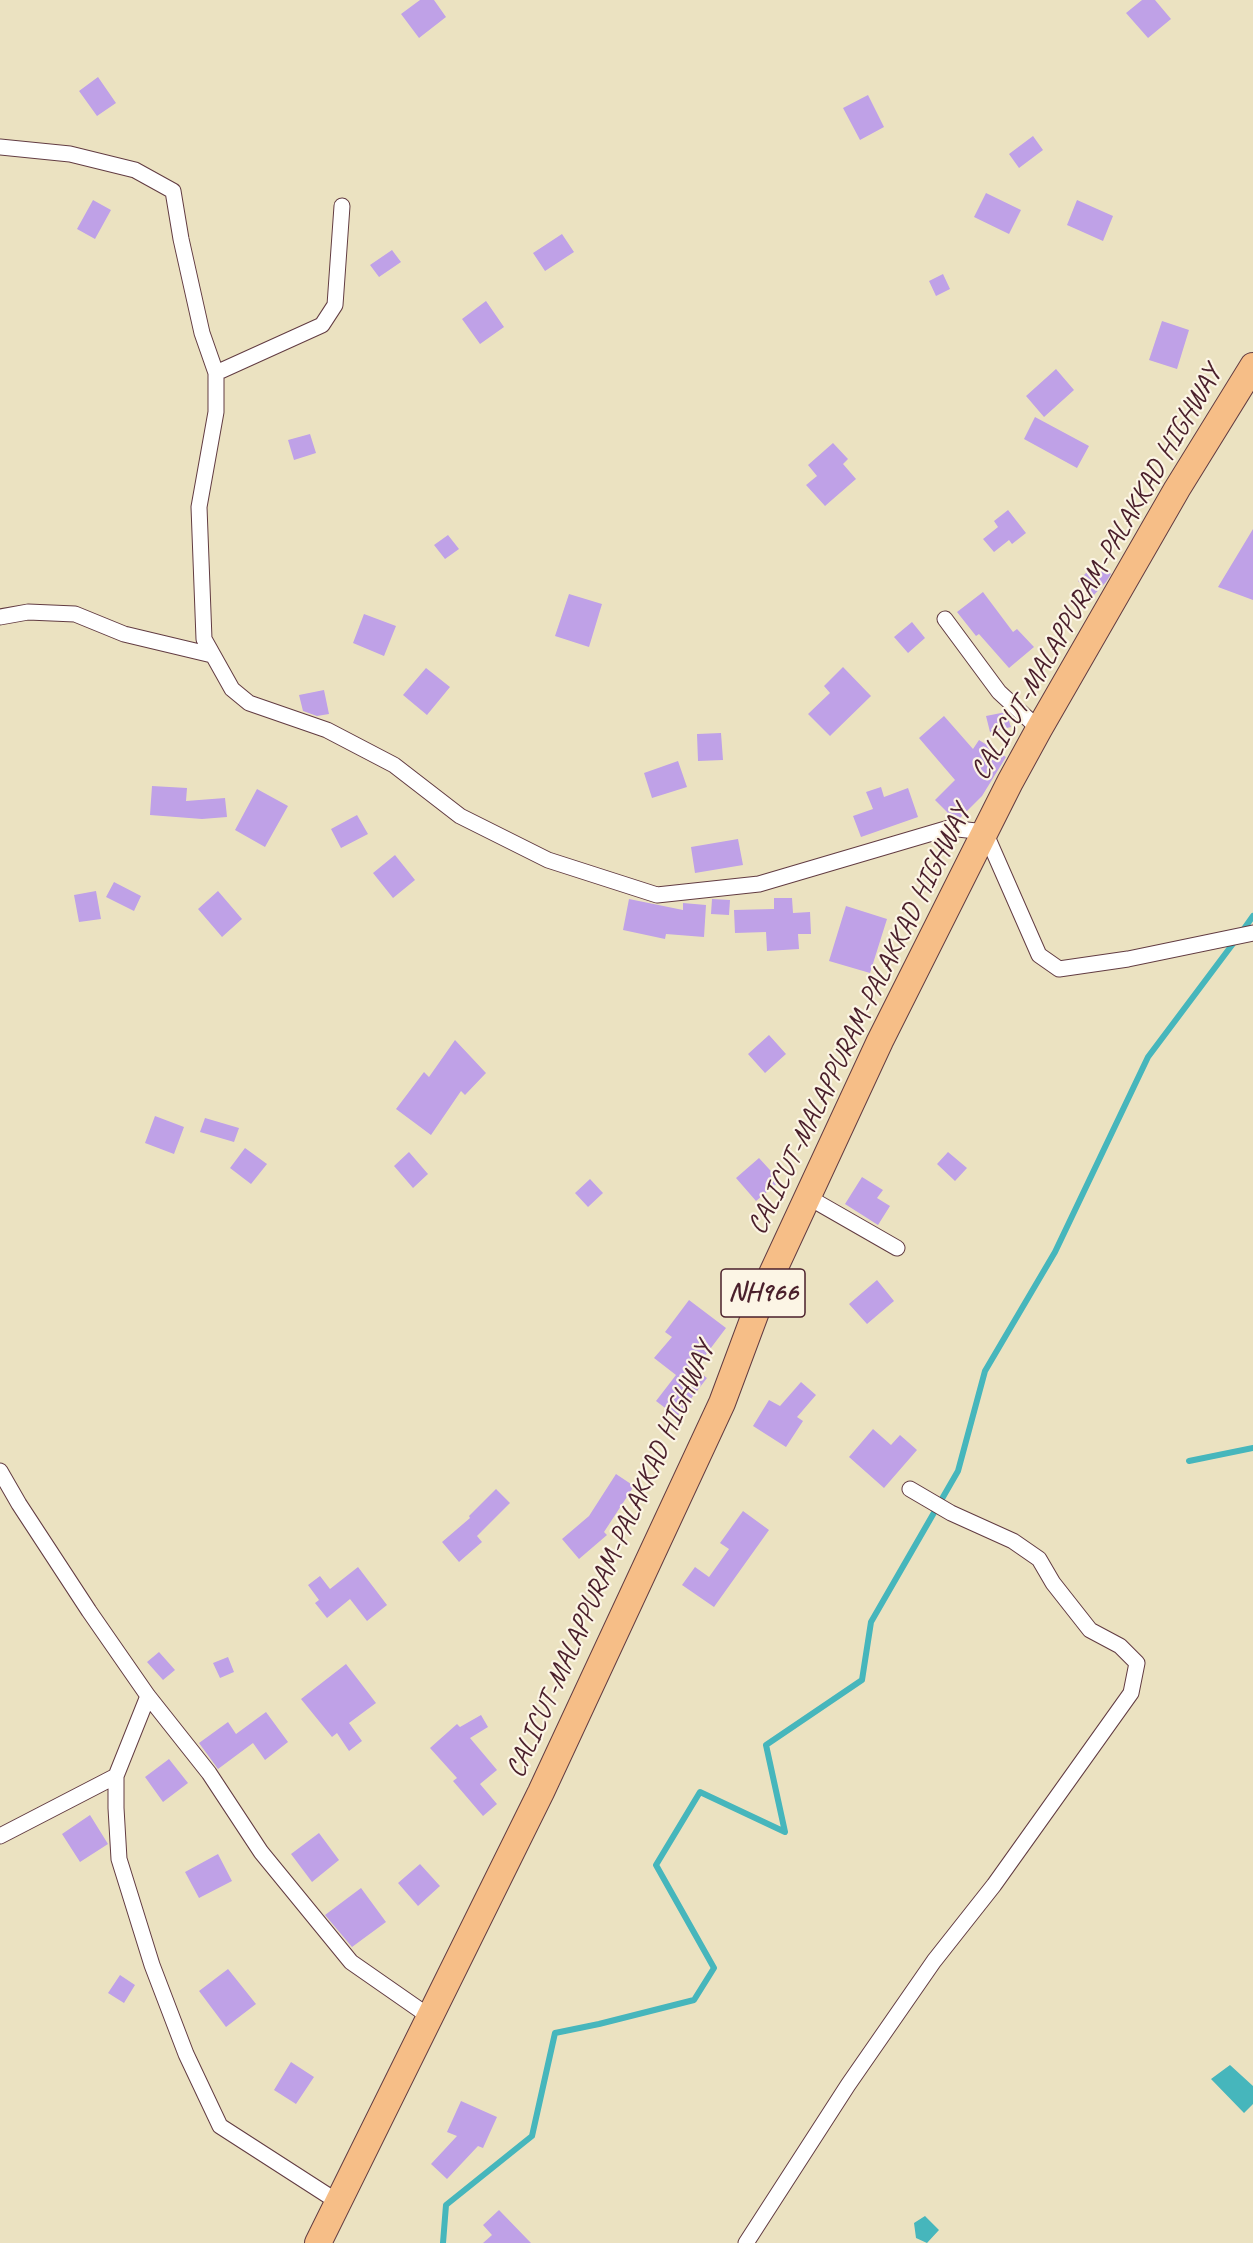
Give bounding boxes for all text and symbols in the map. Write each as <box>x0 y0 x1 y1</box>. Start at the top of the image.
street label: CALICUT-MALAPPURAM-PALAKKAD HIGHWAY <box>964 360 1230 786</box>
street label: CALICUT-MALAPPURAM-PALAKKAD HIGHWAY <box>741 800 979 1240</box>
road number: NH966 <box>721 1269 805 1317</box>
street label: CALICUT-MALAPPURAM-PALAKKAD HIGHWAY <box>499 1337 723 1783</box>

